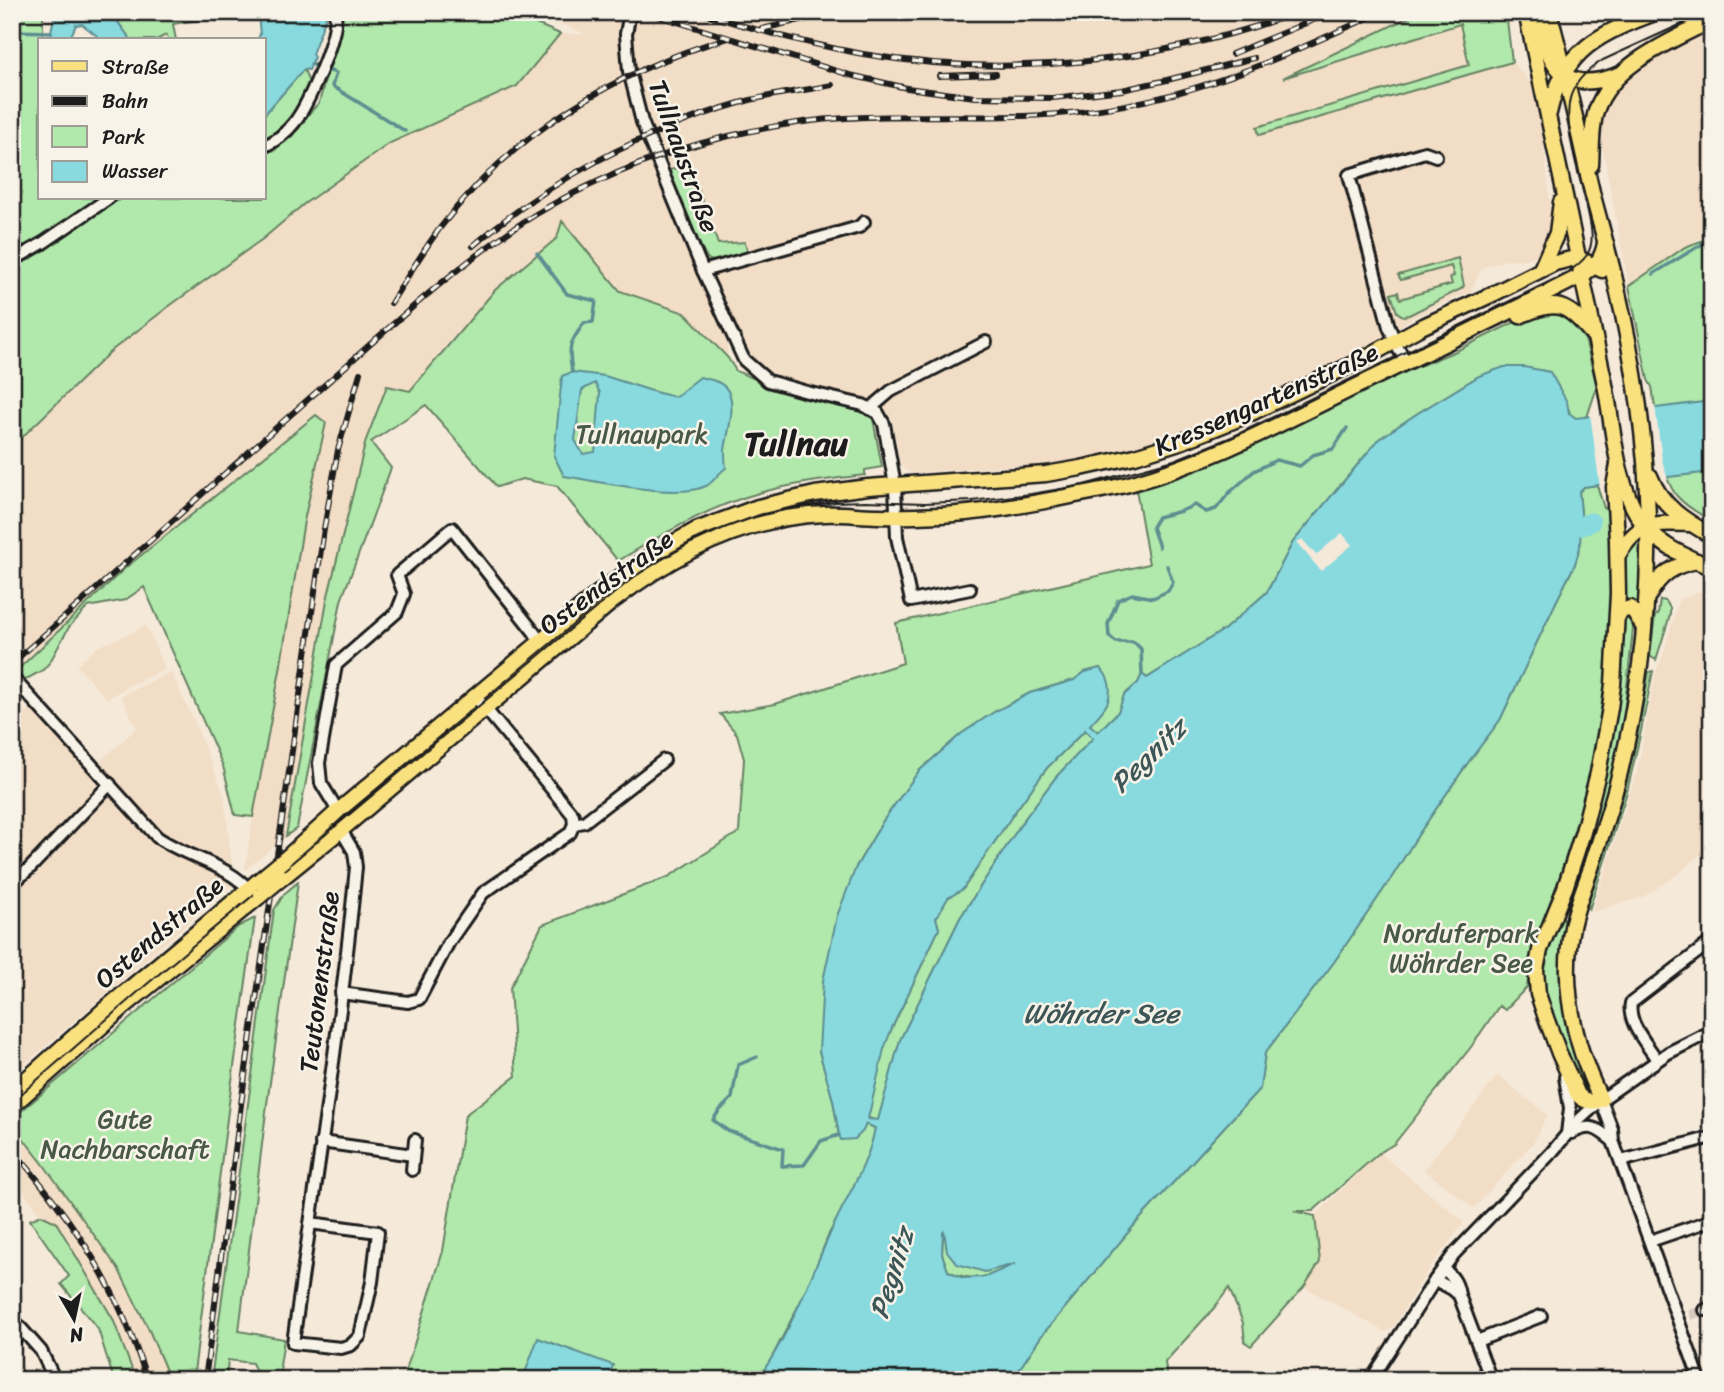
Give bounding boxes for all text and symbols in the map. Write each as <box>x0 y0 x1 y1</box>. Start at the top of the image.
legend <box>38 38 266 200</box>
text: Straße <box>102 48 169 86</box>
street label: Tullnaustraße <box>635 73 733 239</box>
text: Bahn <box>102 82 148 120</box>
text: Park <box>102 118 145 156</box>
text: Wasser <box>102 152 169 190</box>
street label: Kressengartenstraße <box>1146 329 1386 469</box>
park label: Tullnaupark <box>575 411 709 457</box>
district label: Tullnau <box>744 415 848 473</box>
street label: Ostendstraße <box>529 517 684 647</box>
water label: Pegnitz <box>1098 703 1201 805</box>
street label: Ostendstraße <box>84 863 235 1000</box>
street label: Teutonenstraße <box>285 888 353 1075</box>
park label: Norduferpark Wöhrder See <box>1383 910 1539 986</box>
water label: Wöhrder See <box>1023 989 1181 1038</box>
park label: Gute Nachbarschaft <box>41 1096 209 1172</box>
water label: Pegnitz <box>854 1218 930 1325</box>
north arrow <box>38 1284 108 1354</box>
text: N <box>67 1318 87 1353</box>

